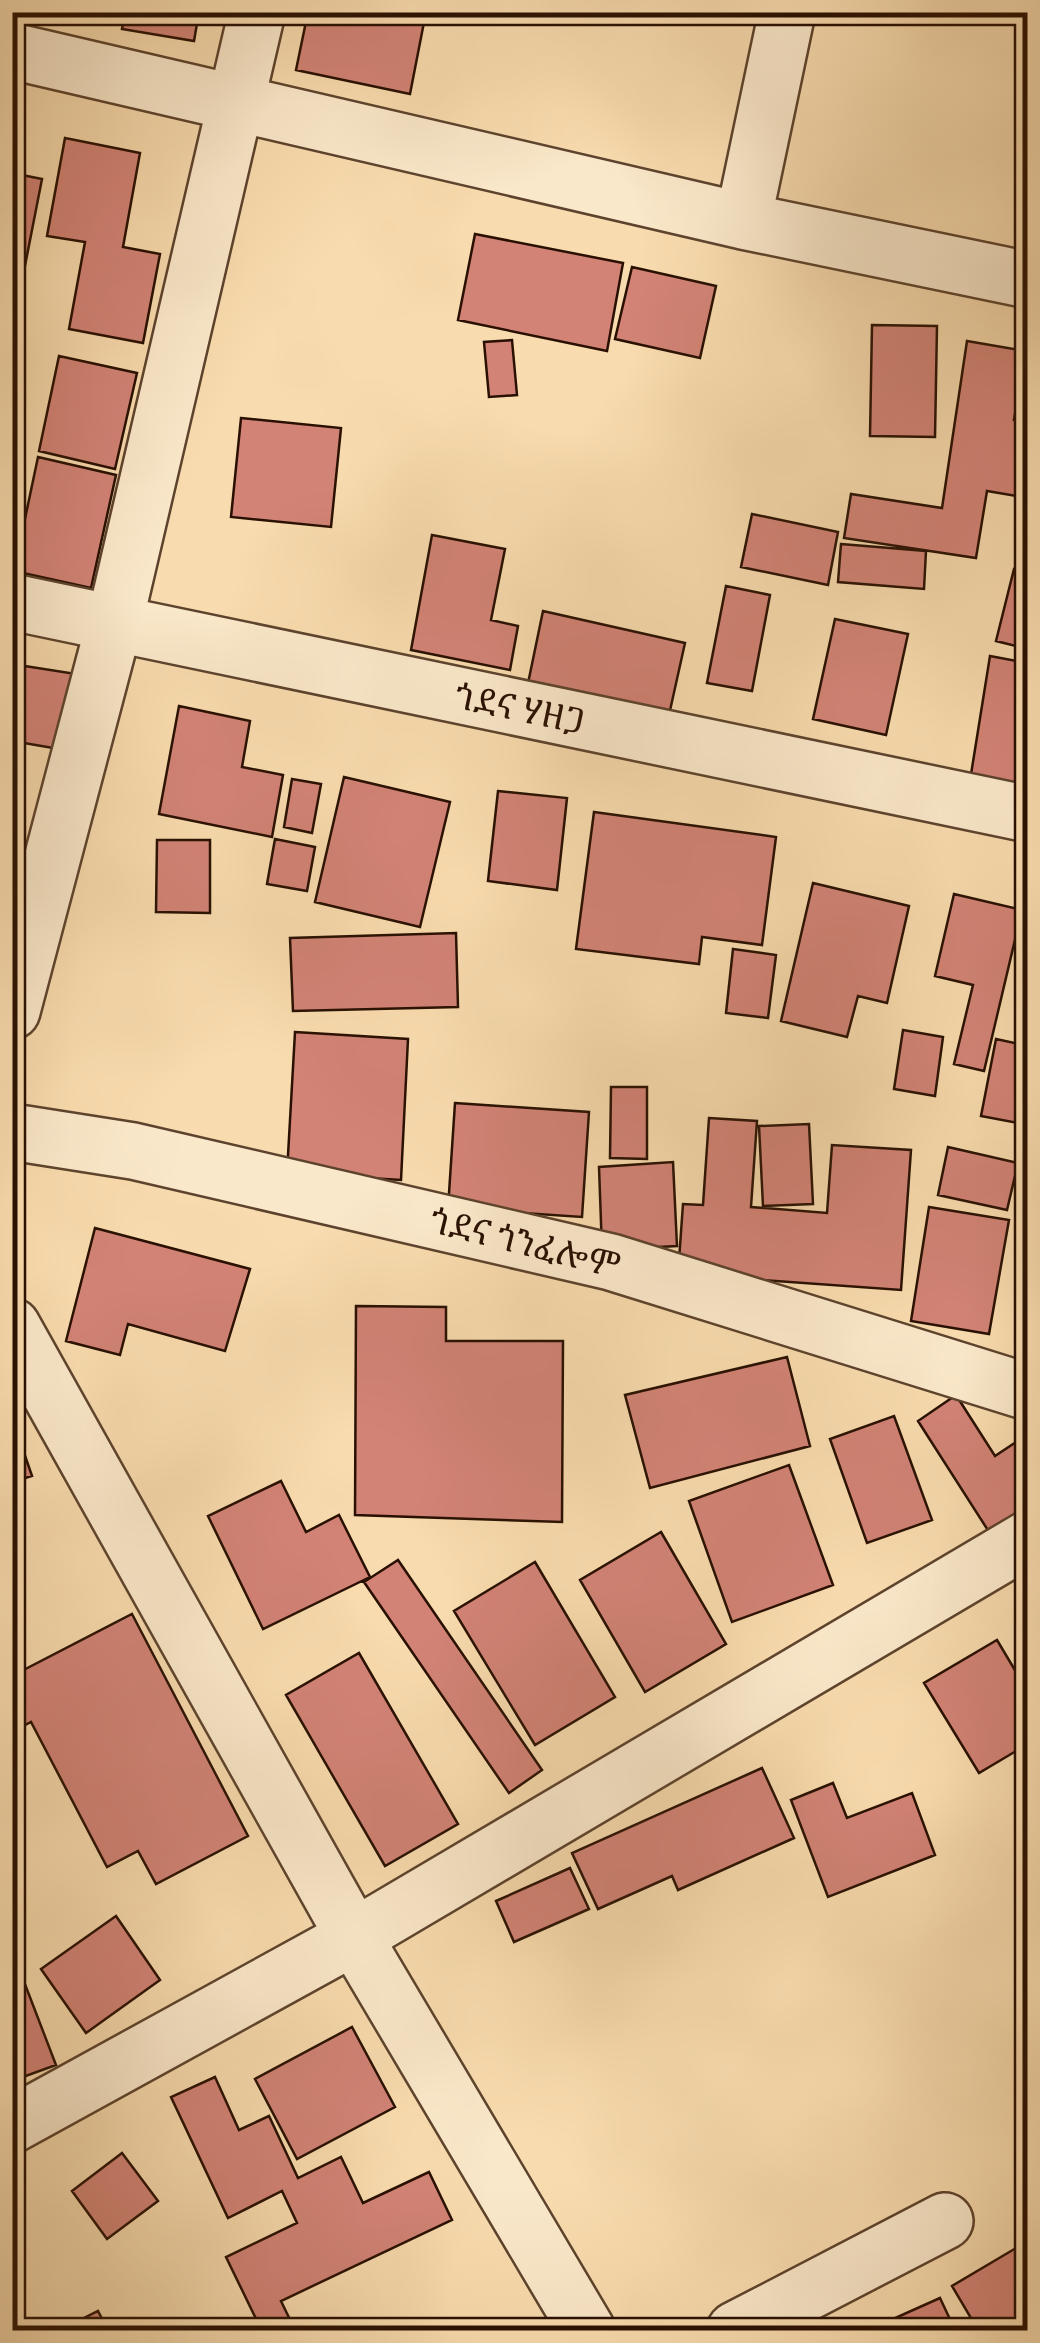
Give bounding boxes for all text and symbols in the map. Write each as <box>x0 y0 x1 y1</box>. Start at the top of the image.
street label: ጎደና ሃዘጋ <box>450 676 589 746</box>
street label: ጎደና ጎንፈሎም <box>425 1200 624 1290</box>

